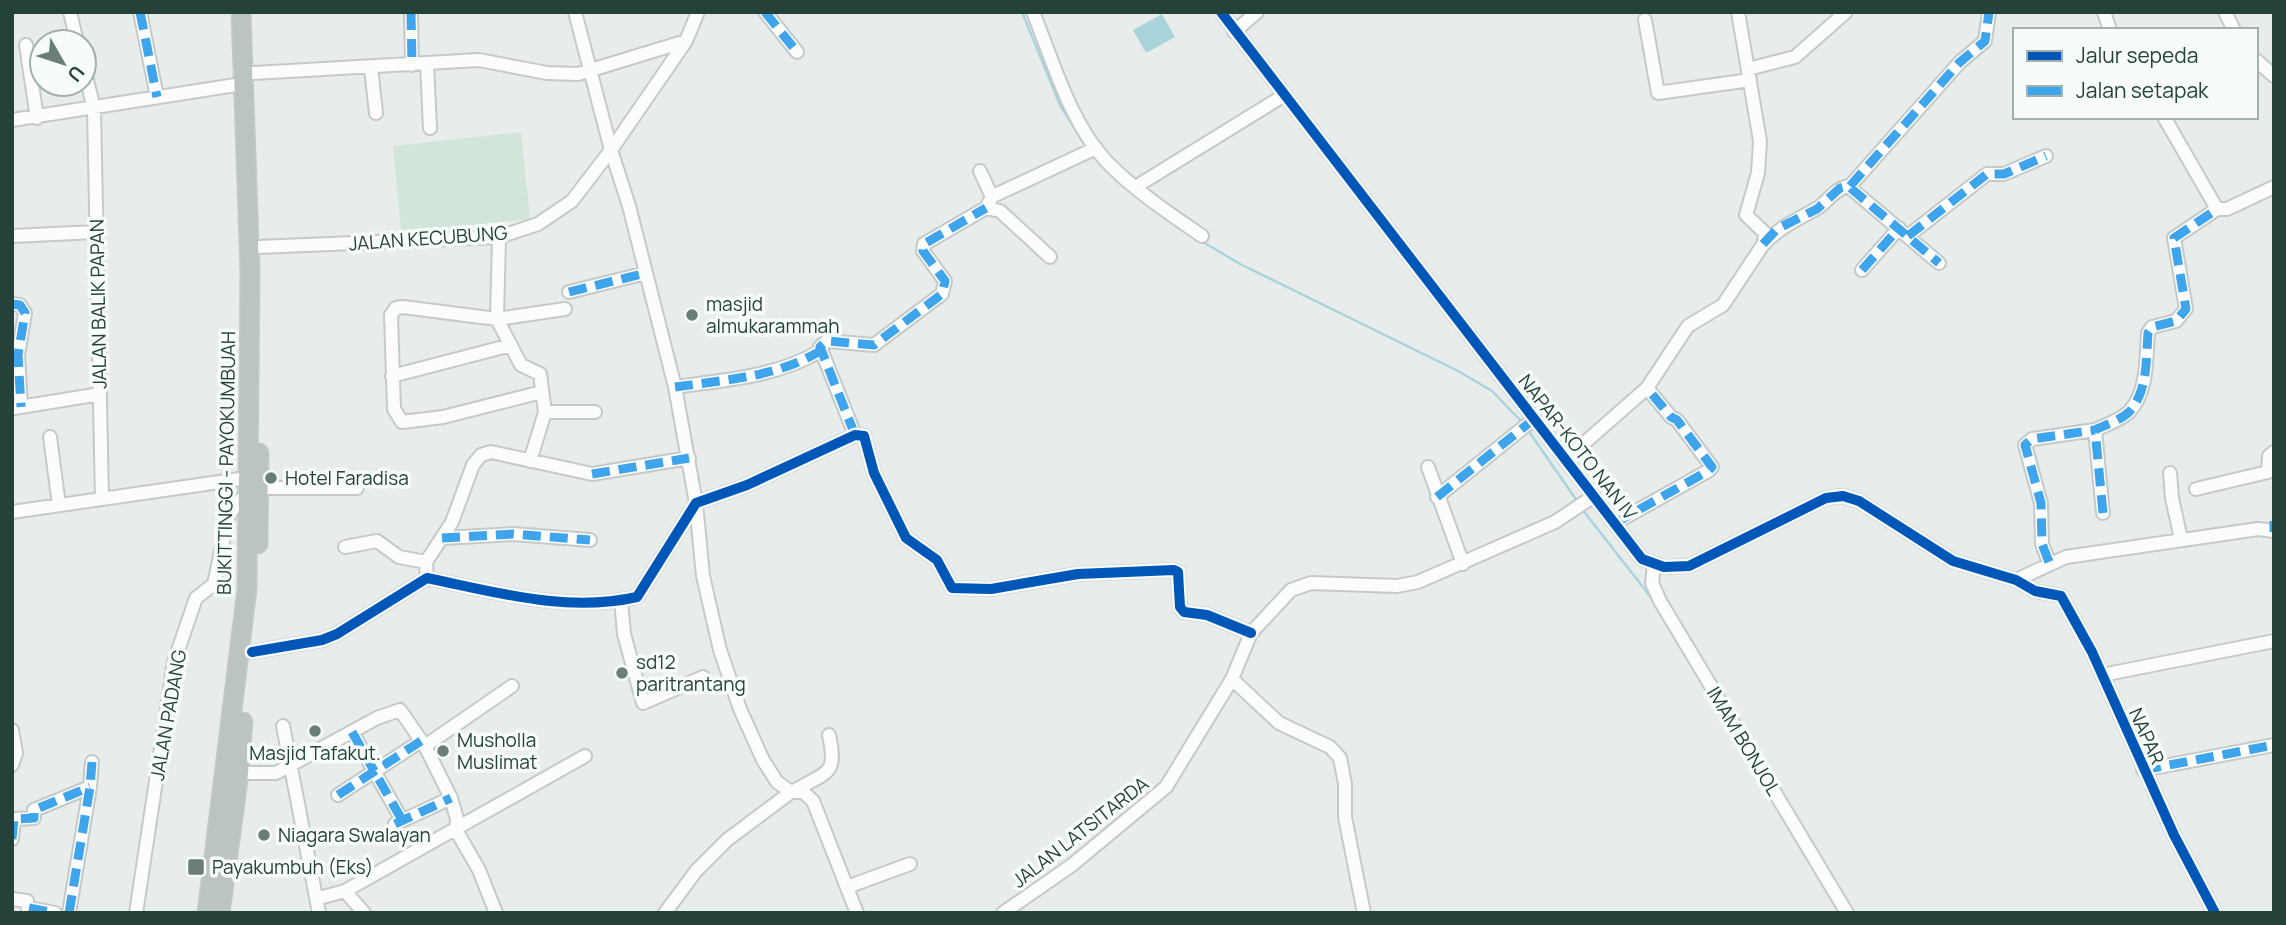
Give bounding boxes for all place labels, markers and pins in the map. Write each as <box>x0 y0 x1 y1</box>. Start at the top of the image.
place label: masjid almukarammah <box>706 291 839 339</box>
marker: masjid almukarammah <box>684 307 700 323</box>
place label: Hotel Faradisa <box>285 465 409 491</box>
marker: Hotel Faradisa <box>263 470 279 486</box>
place label: sd12 paritrantang <box>636 649 746 697</box>
marker: sd12 paritrantang <box>614 665 630 681</box>
marker: Masjid Tafakut. <box>307 723 323 739</box>
place label: Musholla Muslimat <box>457 727 537 775</box>
place label: Masjid Tafakut. <box>249 740 381 766</box>
marker: Musholla Muslimat <box>435 743 451 759</box>
place label: Niagara Swalayan <box>278 822 431 848</box>
marker: Niagara Swalayan <box>256 827 272 843</box>
place label: Payakumbuh (Eks) <box>212 854 373 880</box>
marker: Payakumbuh (Eks) <box>186 857 206 877</box>

